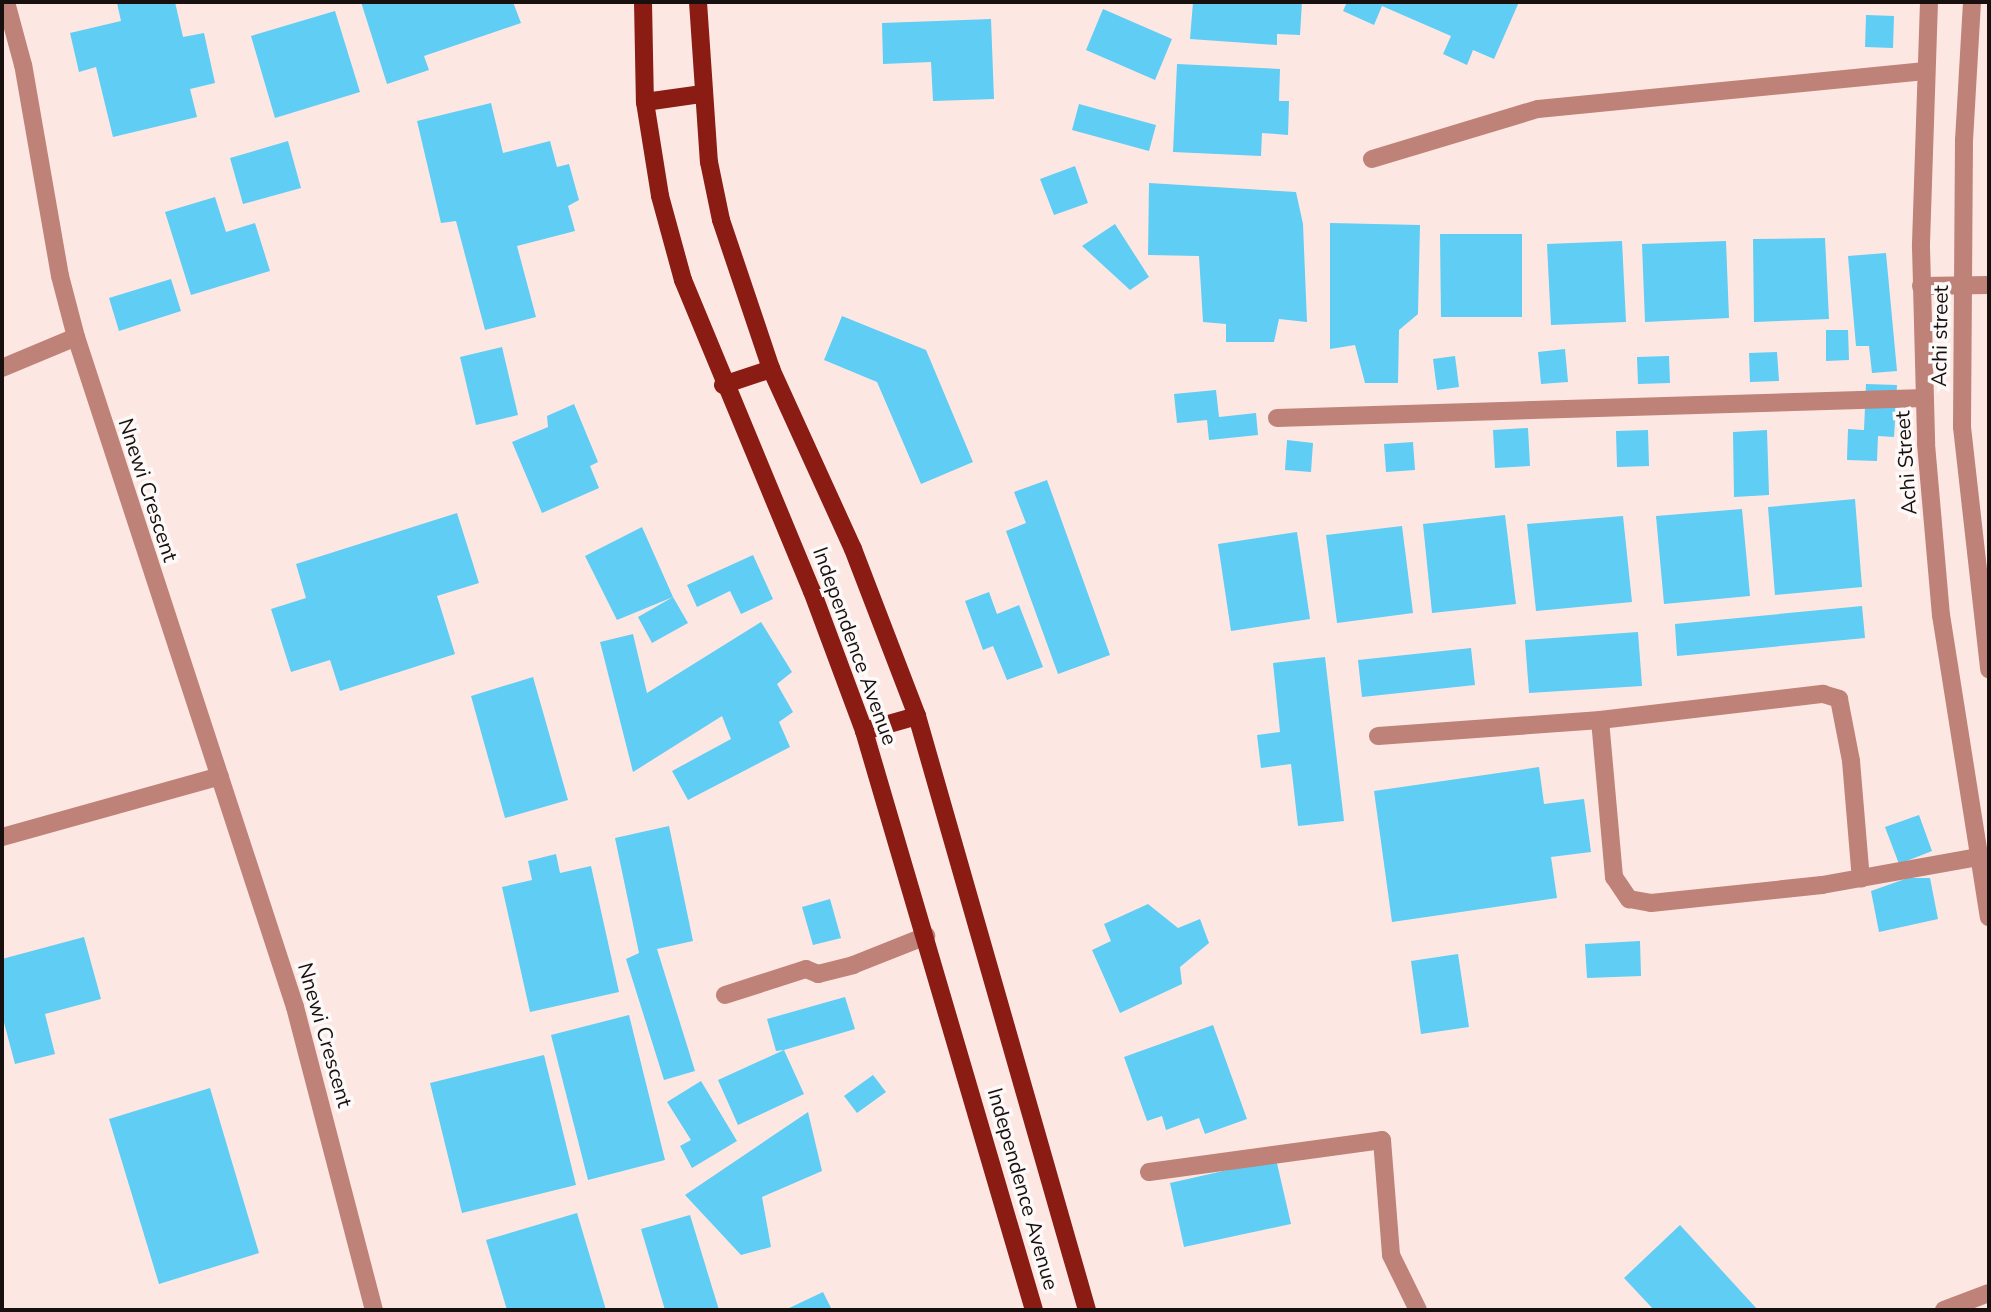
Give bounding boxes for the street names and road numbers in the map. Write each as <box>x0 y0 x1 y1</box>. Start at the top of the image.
street label: Achi street <box>1927 285 1953 387</box>
street label: Achi Street <box>1890 410 1922 516</box>
street label: Nnewi Crescent <box>113 415 183 565</box>
street label: Independence Avenue <box>807 544 903 748</box>
street label: Nnewi Crescent <box>292 960 358 1110</box>
street label: Independence Avenue <box>982 1085 1064 1293</box>

